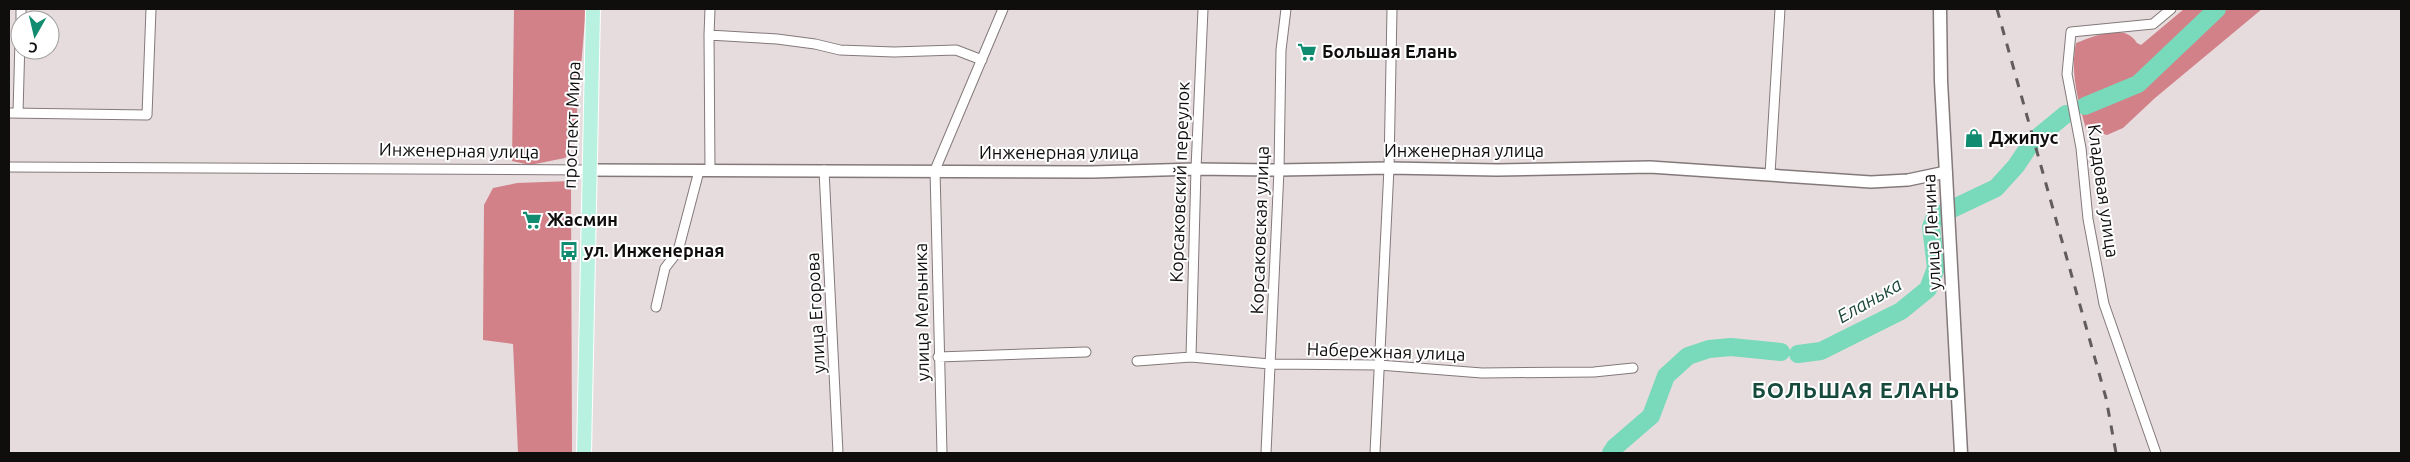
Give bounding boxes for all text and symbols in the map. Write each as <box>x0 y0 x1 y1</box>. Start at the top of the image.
north arrow <box>10 10 60 60</box>
text: С <box>28 39 39 56</box>
supermarket icon: Большая Елань <box>1296 41 1318 63</box>
place label: Большая Елань <box>1322 41 1457 61</box>
street label: проспект Мира <box>559 61 583 189</box>
street label: Корсаковский переулок <box>1165 81 1193 283</box>
street label: Кладовая улица <box>2085 123 2123 259</box>
shop icon: Джипус <box>1963 127 1985 149</box>
place label: Джипус <box>1989 127 2059 147</box>
street label: Инженерная улица <box>379 139 539 161</box>
street label: Инженерная улица <box>1384 140 1544 160</box>
street label: Инженерная улица <box>979 142 1139 162</box>
street label: Корсаковская улица <box>1246 145 1272 315</box>
street label: улица Ленина <box>1918 173 1944 291</box>
supermarket icon: Жасмин <box>521 209 543 231</box>
place label: Жасмин <box>547 209 618 229</box>
bus stop icon: ул. Инженерная <box>558 240 580 262</box>
place label: ул. Инженерная <box>584 240 725 260</box>
street label: улица Мельника <box>910 243 932 381</box>
street label: улица Егорова <box>802 252 828 374</box>
water label: Еланька <box>1833 273 1905 327</box>
street label: Набережная улица <box>1306 338 1466 364</box>
district label: БОЛЬШАЯ ЕЛАНЬ <box>1752 377 1960 402</box>

